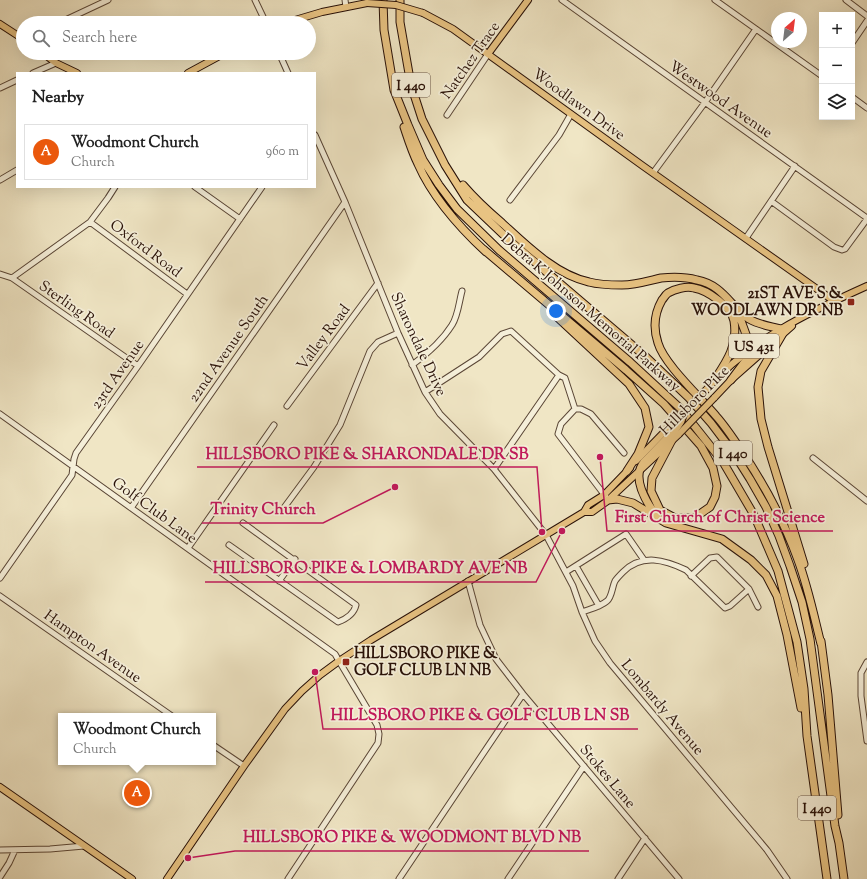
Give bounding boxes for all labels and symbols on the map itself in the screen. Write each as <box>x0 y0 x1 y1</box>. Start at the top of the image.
north arrow <box>771 12 807 48</box>
street label: Natchez Trace <box>437 18 506 104</box>
street label: Westwood Avenue <box>664 57 776 144</box>
street label: Woodlawn Drive <box>527 64 629 146</box>
road number: I 440 <box>392 73 430 97</box>
street label: Oxford Road <box>105 215 186 283</box>
street label: Debra K Johnson Memorial Parkway <box>496 229 685 398</box>
street label: Sterling Road <box>34 276 119 344</box>
place label: 21ST AVE S & WOODLAWN DR NB <box>691 284 844 322</box>
street label: Sharondale Drive <box>384 289 451 400</box>
street label: 22nd Avenue South <box>184 290 274 407</box>
marker: 21ST AVE S & WOODLAWN DR NB <box>846 297 856 307</box>
street label: Valley Road <box>292 300 356 375</box>
your location <box>546 301 566 321</box>
road number: US 431 <box>729 334 779 358</box>
street label: 23rd Avenue <box>87 336 150 414</box>
street label: Hillsboro Pike <box>655 361 735 441</box>
callout: HILLSBORO PIKE & SHARONDALE DR SB <box>197 439 537 467</box>
road number: I 440 <box>714 441 752 465</box>
text: HILLSBORO PIKE & SHARONDALE DR SB <box>205 444 529 467</box>
street label: Golf Club Lane <box>107 473 201 549</box>
callout: Trinity Church <box>202 495 323 523</box>
text: Trinity Church <box>210 499 316 522</box>
callout: First Church of Christ Science <box>607 503 833 531</box>
text: First Church of Christ Science <box>615 507 825 530</box>
callout: HILLSBORO PIKE & LOMBARDY AVE NB <box>205 554 536 582</box>
text: HILLSBORO PIKE & LOMBARDY AVE NB <box>213 558 527 581</box>
street label: Hampton Avenue <box>39 606 145 689</box>
place label: HILLSBORO PIKE & GOLF CLUB LN NB <box>354 644 498 682</box>
street label: Lombardy Avenue <box>616 656 708 760</box>
marker: HILLSBORO PIKE & GOLF CLUB LN NB <box>341 657 351 667</box>
callout: HILLSBORO PIKE & GOLF CLUB LN SB <box>323 701 638 729</box>
text: HILLSBORO PIKE & GOLF CLUB LN SB <box>331 705 629 728</box>
street label: Stokes Lane <box>574 740 640 814</box>
pin: A <box>124 778 150 808</box>
road number: I 440 <box>798 796 836 820</box>
callout: HILLSBORO PIKE & WOODMONT BLVD NB <box>235 823 589 851</box>
text: HILLSBORO PIKE & WOODMONT BLVD NB <box>243 827 581 850</box>

